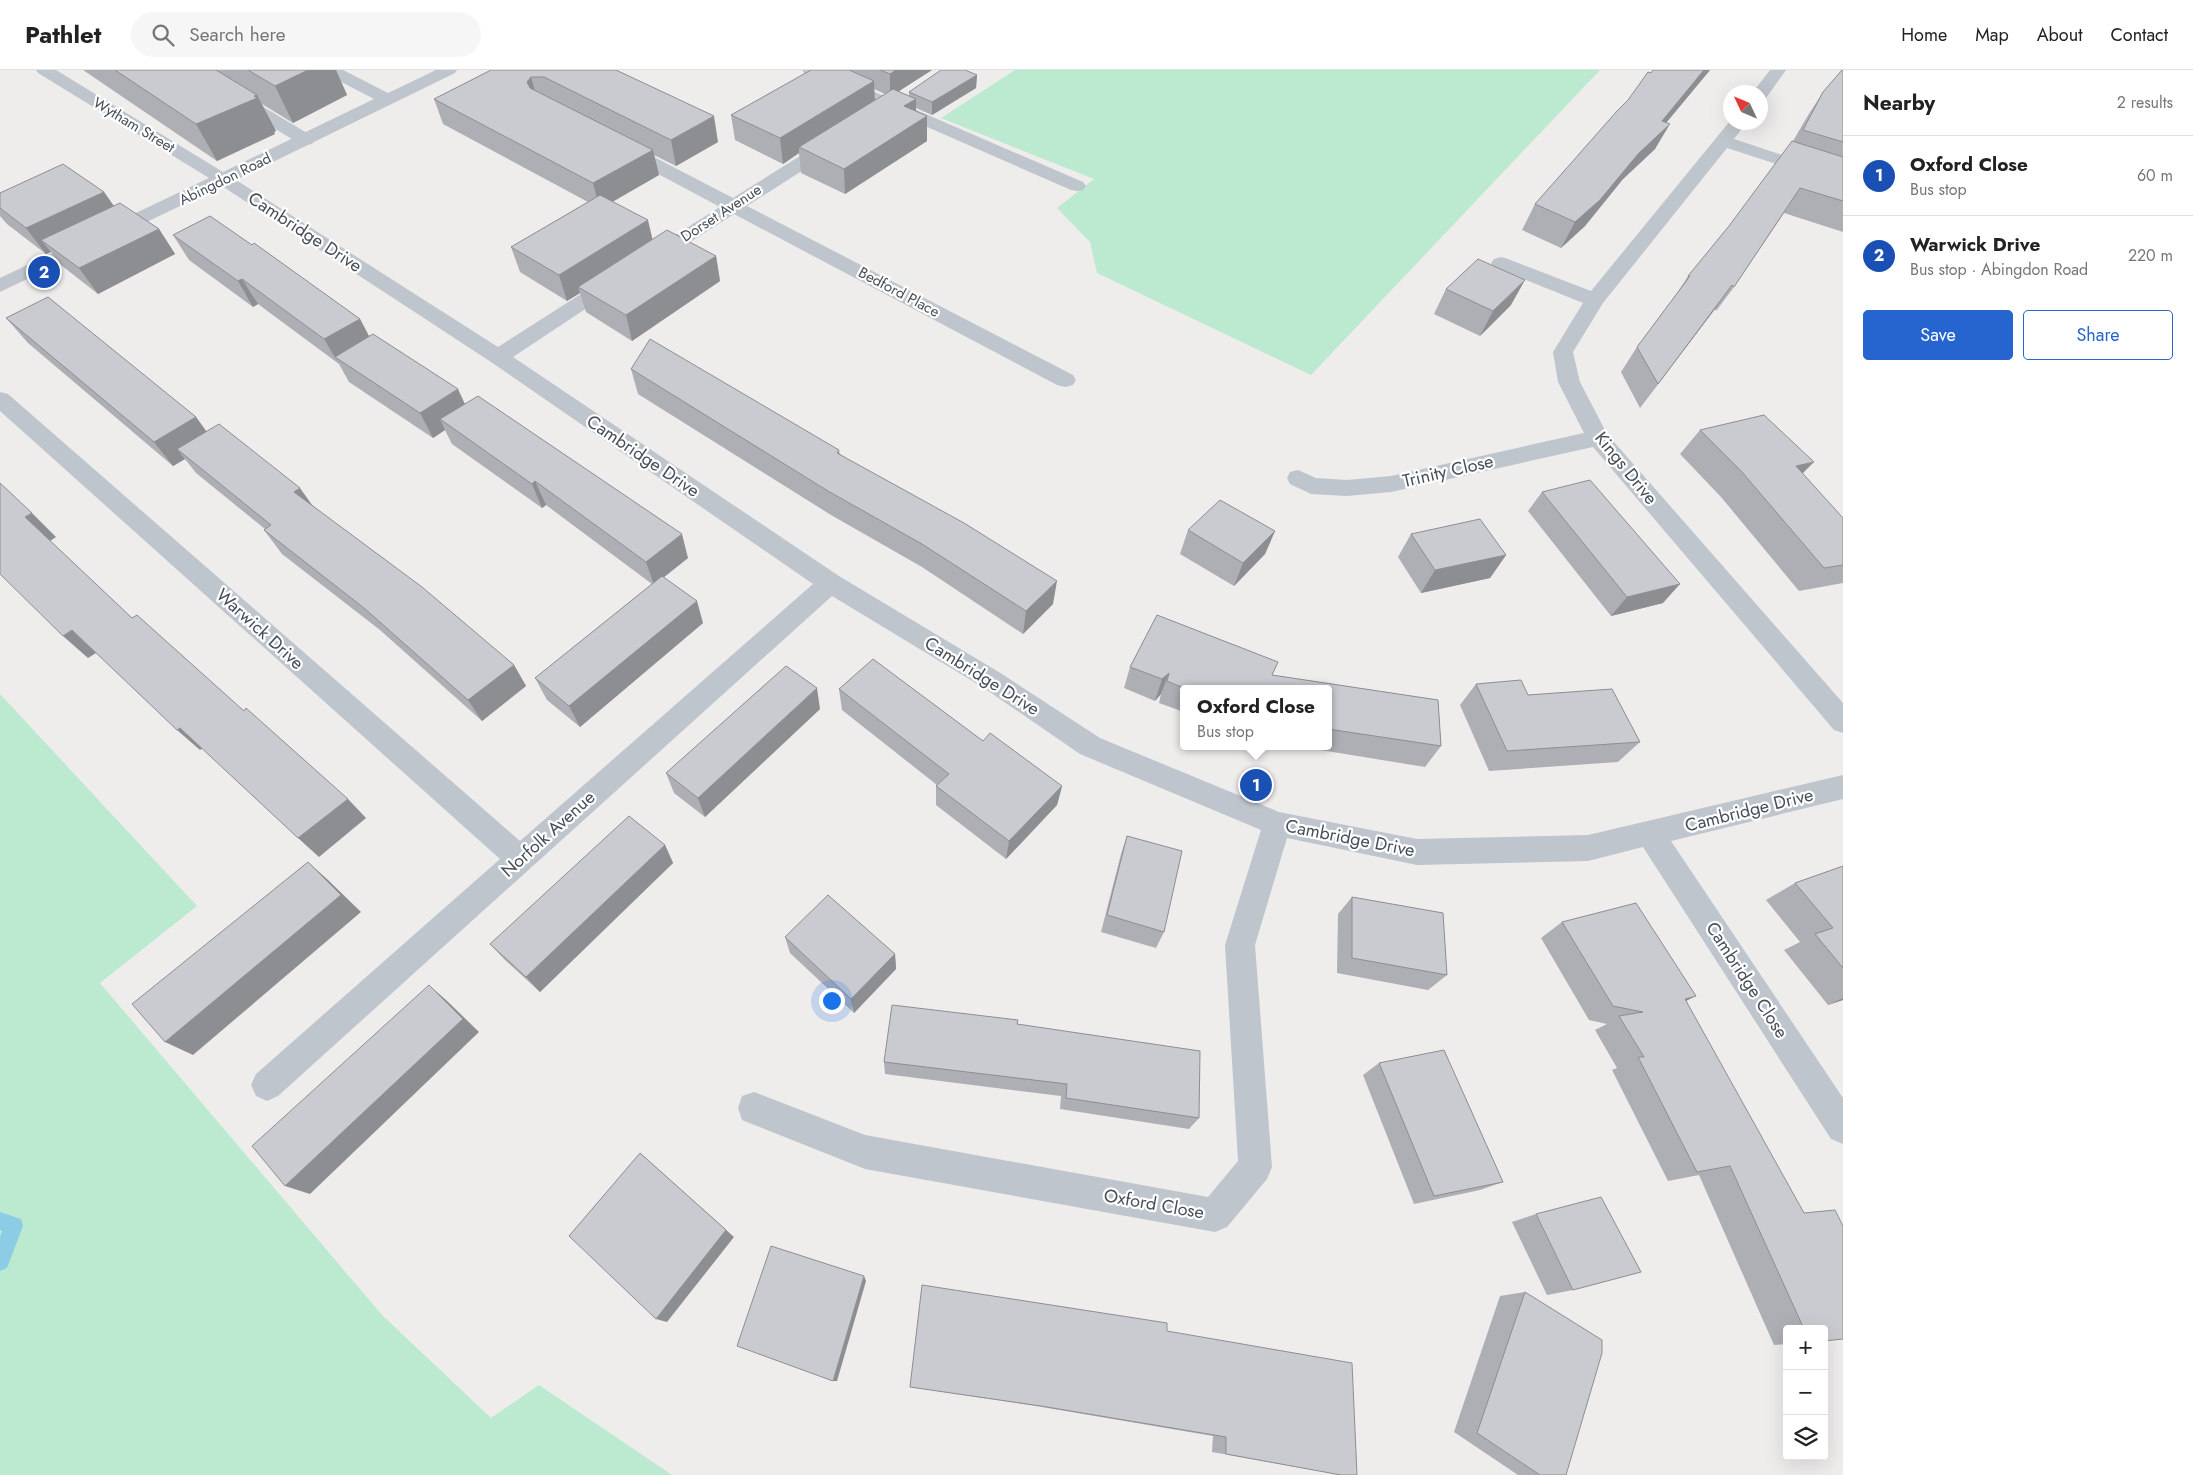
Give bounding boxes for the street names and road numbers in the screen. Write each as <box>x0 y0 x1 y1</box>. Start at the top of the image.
street label: Wytham Street <box>89 92 179 158</box>
street label: Abingdon Road <box>175 147 275 211</box>
street label: Dorset Avenue <box>676 179 766 247</box>
street label: Cambridge Drive <box>243 185 367 279</box>
street label: Bedford Place <box>854 261 944 323</box>
street label: Cambridge Drive <box>581 408 705 504</box>
street label: Kings Drive <box>1588 426 1664 510</box>
street label: Trinity Close <box>1400 448 1496 494</box>
street label: Warwick Drive <box>210 582 310 676</box>
street label: Cambridge Drive <box>919 630 1045 722</box>
street label: Cambridge Drive <box>1682 781 1816 839</box>
street label: Norfolk Avenue <box>495 785 601 883</box>
street label: Cambridge Drive <box>1283 813 1417 863</box>
street label: Cambridge Close <box>1700 917 1794 1043</box>
street label: Oxford Close <box>1102 1182 1206 1226</box>

